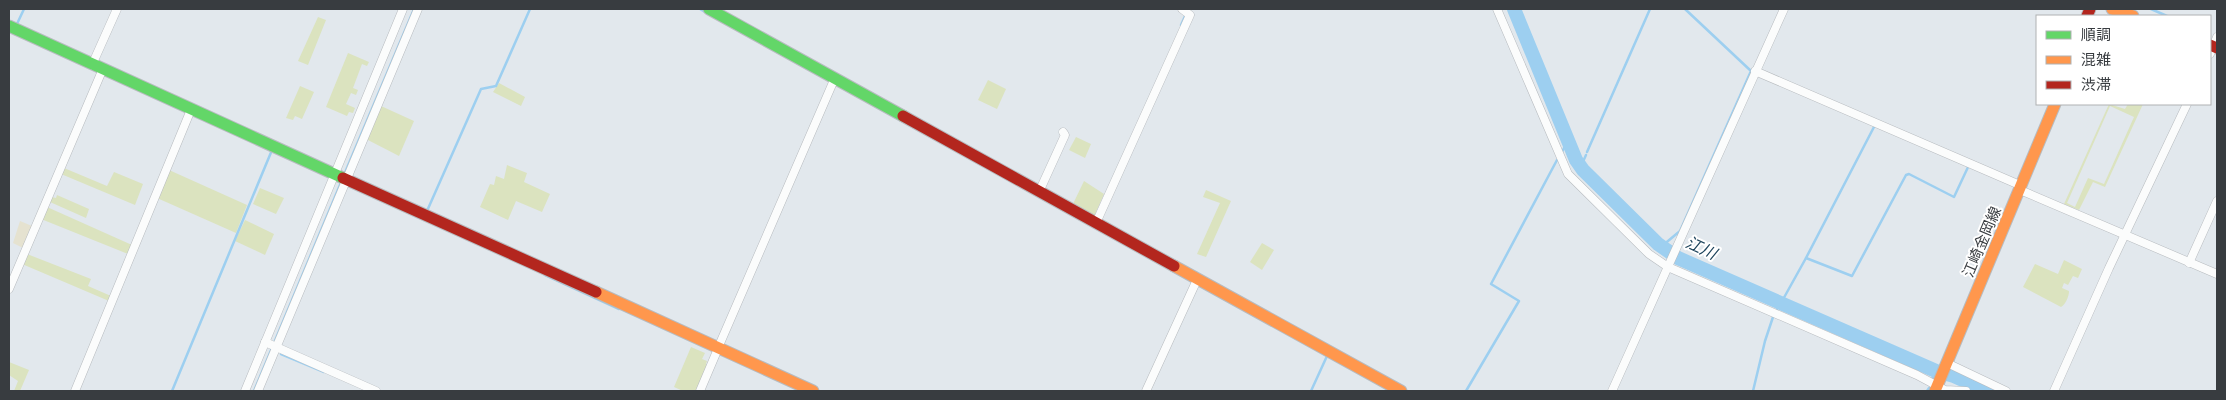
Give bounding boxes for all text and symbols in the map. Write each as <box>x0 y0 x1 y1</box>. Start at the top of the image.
legend <box>2036 15 2211 105</box>
text: 順調 <box>2081 26 2111 44</box>
text: 混雑 <box>2081 51 2111 69</box>
text: 渋滞 <box>2081 76 2111 94</box>
street label: 江崎金岡線 <box>1959 204 2005 280</box>
water label: 江川 <box>1682 233 1721 264</box>

